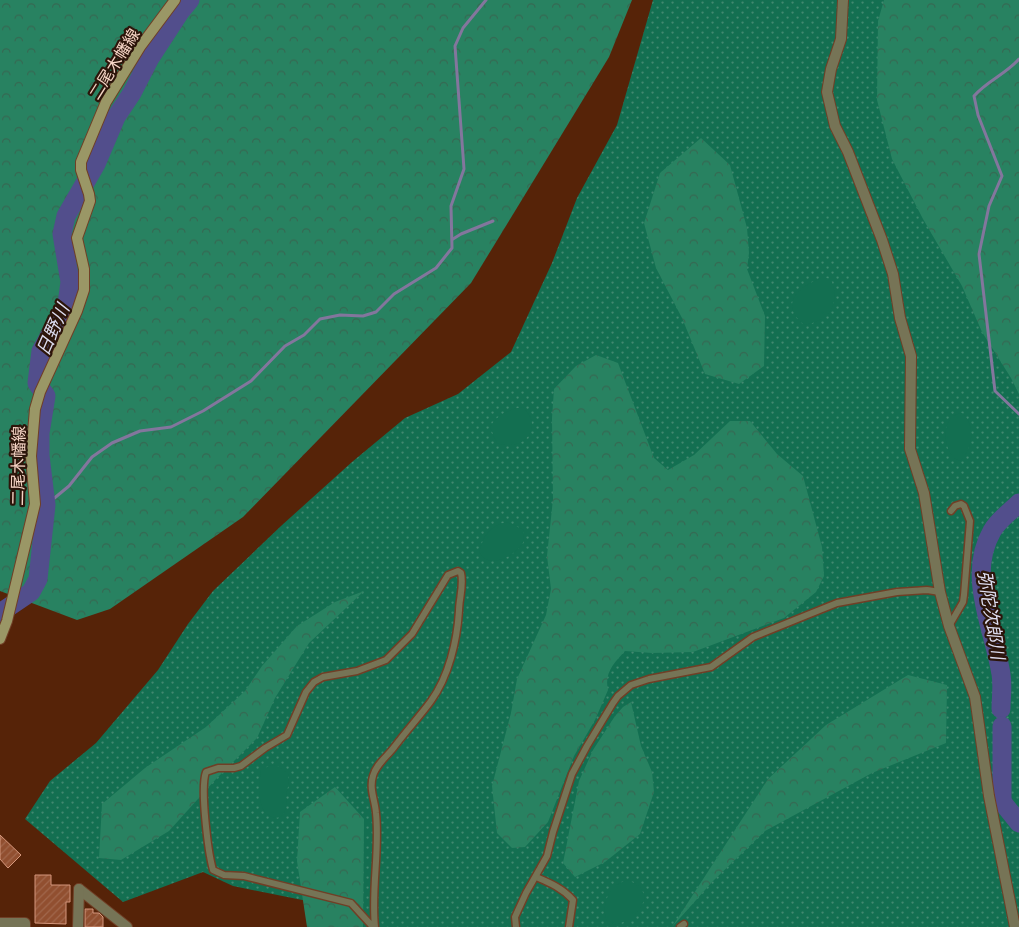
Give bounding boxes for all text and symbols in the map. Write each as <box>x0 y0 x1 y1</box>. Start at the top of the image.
street label: 二尾木幡線 <box>84 25 144 103</box>
water label: 日野川 <box>31 299 75 359</box>
street label: 二尾木幡線 <box>7 426 29 506</box>
water label: 弥陀次郎川 <box>973 569 1010 663</box>

